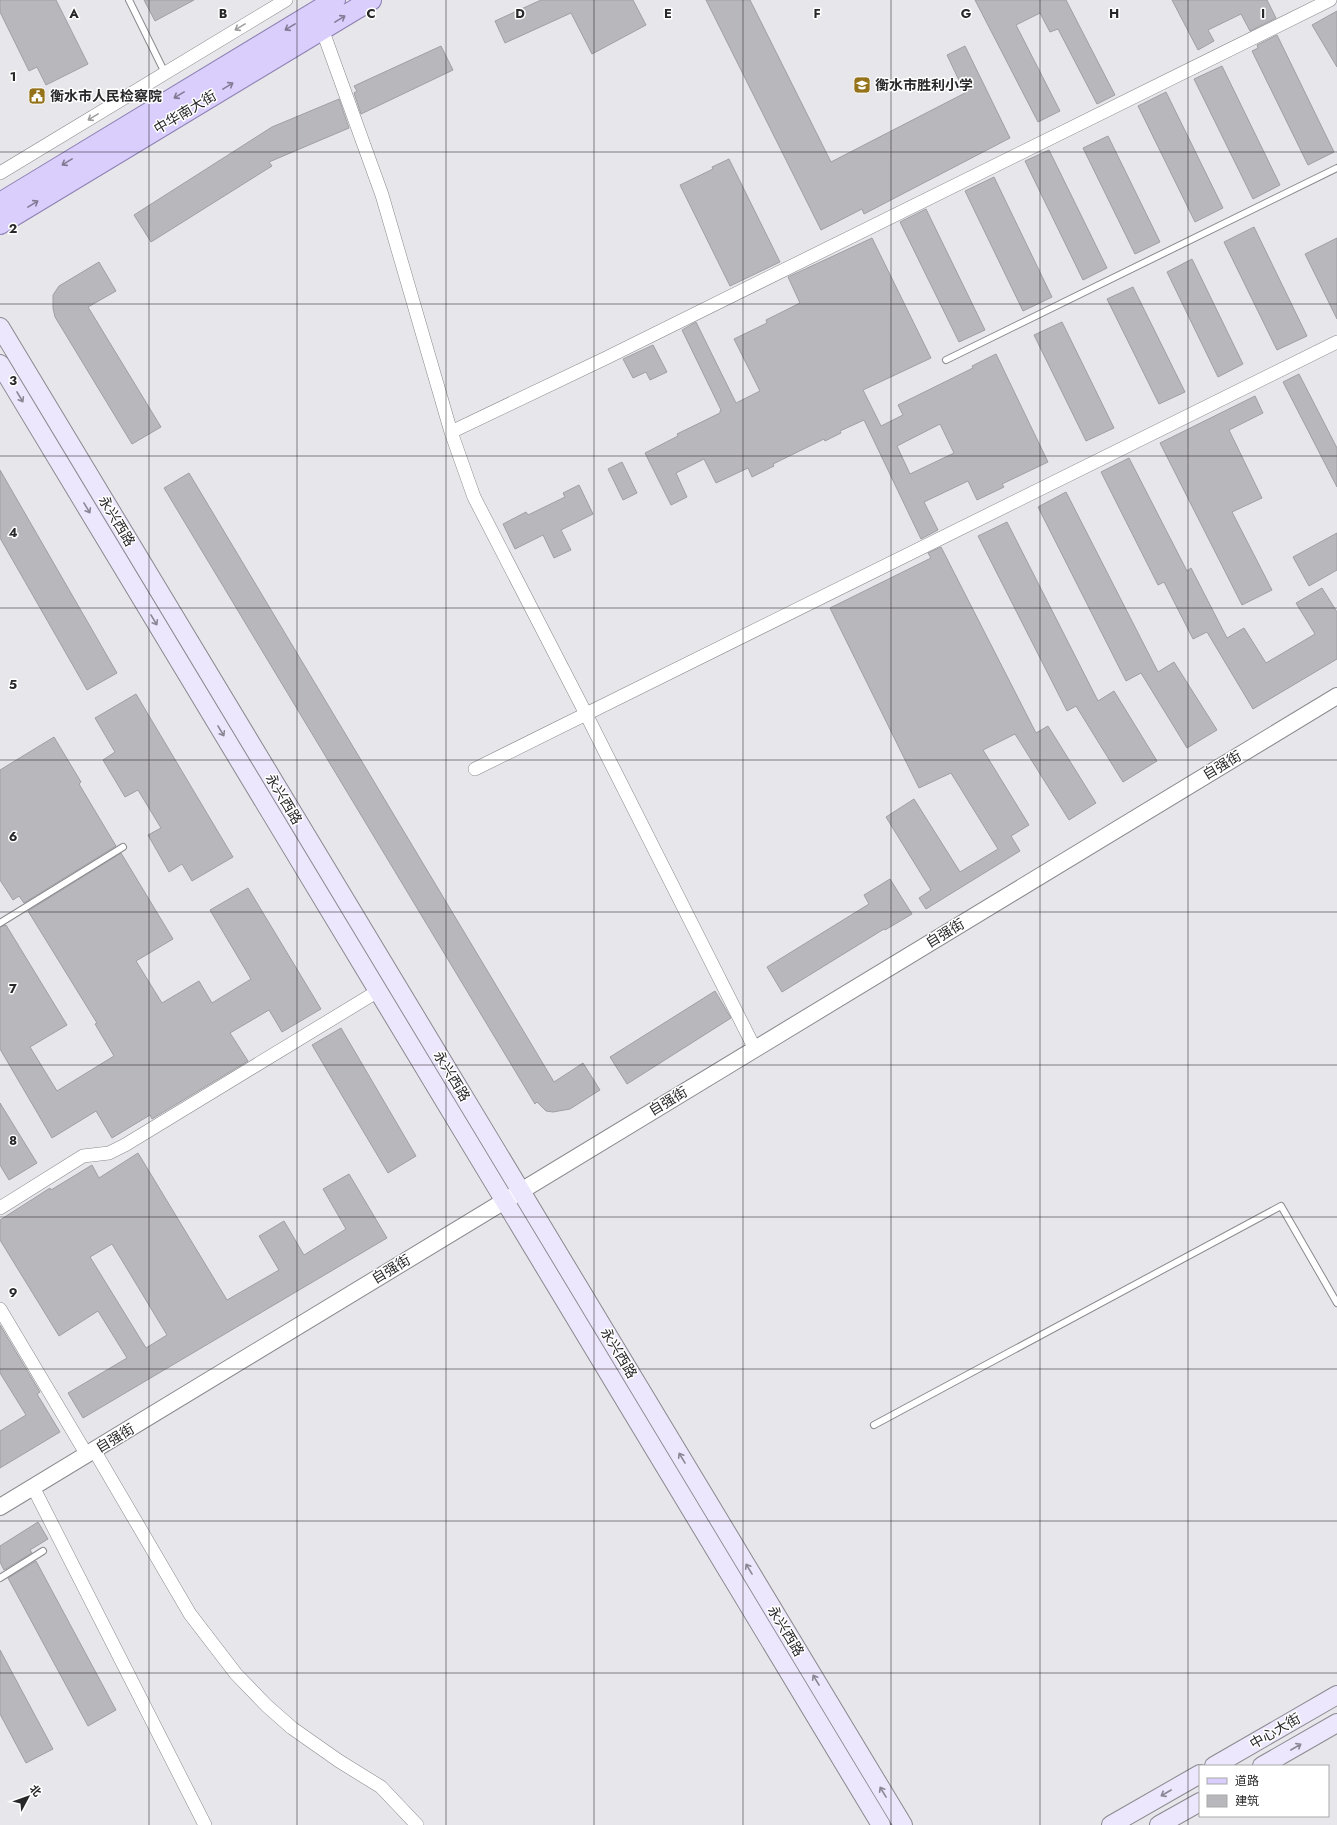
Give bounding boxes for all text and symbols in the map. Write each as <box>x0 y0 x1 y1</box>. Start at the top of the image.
text: A <box>68 4 79 23</box>
text: B <box>219 4 228 23</box>
text: C <box>366 4 376 23</box>
text: D <box>515 4 525 23</box>
text: E <box>664 4 672 23</box>
text: F <box>813 4 821 23</box>
text: G <box>961 4 972 23</box>
text: H <box>1109 4 1119 23</box>
text: I <box>1261 4 1265 23</box>
one-way arrow <box>334 15 345 23</box>
one-way arrow <box>234 24 246 32</box>
one-way arrow <box>284 24 296 32</box>
text: 1 <box>10 67 16 86</box>
school or university icon: 衡水市胜利小学 <box>852 75 872 95</box>
place label: 衡水市胜利小学 <box>875 75 973 95</box>
one-way arrow <box>222 82 233 90</box>
street label: 中华南大街 <box>150 85 220 139</box>
public building icon: 衡水市人民检察院 <box>27 86 47 106</box>
place label: 衡水市人民检察院 <box>50 86 162 106</box>
one-way arrow <box>173 91 185 99</box>
one-way arrow <box>87 113 99 121</box>
one-way arrow <box>62 158 73 166</box>
one-way arrow <box>27 200 38 208</box>
text: 2 <box>9 219 17 238</box>
text: 3 <box>9 371 17 390</box>
one-way arrow <box>17 391 25 403</box>
street label: 永兴西路 <box>94 492 140 550</box>
one-way arrow <box>84 502 92 514</box>
text: 4 <box>8 523 18 542</box>
one-way arrow <box>151 614 159 626</box>
text: 5 <box>9 675 17 694</box>
one-way arrow <box>218 725 226 737</box>
street label: 自强街 <box>1199 746 1245 784</box>
street label: 永兴西路 <box>261 770 307 828</box>
text: 6 <box>9 827 18 846</box>
street label: 自强街 <box>922 914 968 952</box>
text: 7 <box>9 979 17 998</box>
street label: 永兴西路 <box>429 1047 475 1105</box>
street label: 自强街 <box>645 1082 691 1120</box>
text: 8 <box>9 1131 17 1150</box>
street label: 自强街 <box>368 1250 414 1288</box>
text: 9 <box>9 1283 18 1302</box>
street label: 永兴西路 <box>596 1324 642 1382</box>
street label: 自强街 <box>92 1419 138 1457</box>
one-way arrow <box>678 1453 686 1464</box>
one-way arrow <box>745 1564 753 1575</box>
street label: 永兴西路 <box>763 1602 809 1660</box>
one-way arrow <box>812 1674 820 1686</box>
street label: 中心大街 <box>1246 1708 1304 1754</box>
one-way arrow <box>1290 1742 1302 1750</box>
legend <box>1199 1765 1329 1817</box>
text: 道路 <box>1235 1772 1259 1790</box>
north arrow <box>8 1777 48 1817</box>
text: 北 <box>26 1781 45 1800</box>
one-way arrow <box>879 1786 887 1798</box>
one-way arrow <box>1160 1790 1172 1798</box>
text: 建筑 <box>1235 1792 1259 1810</box>

